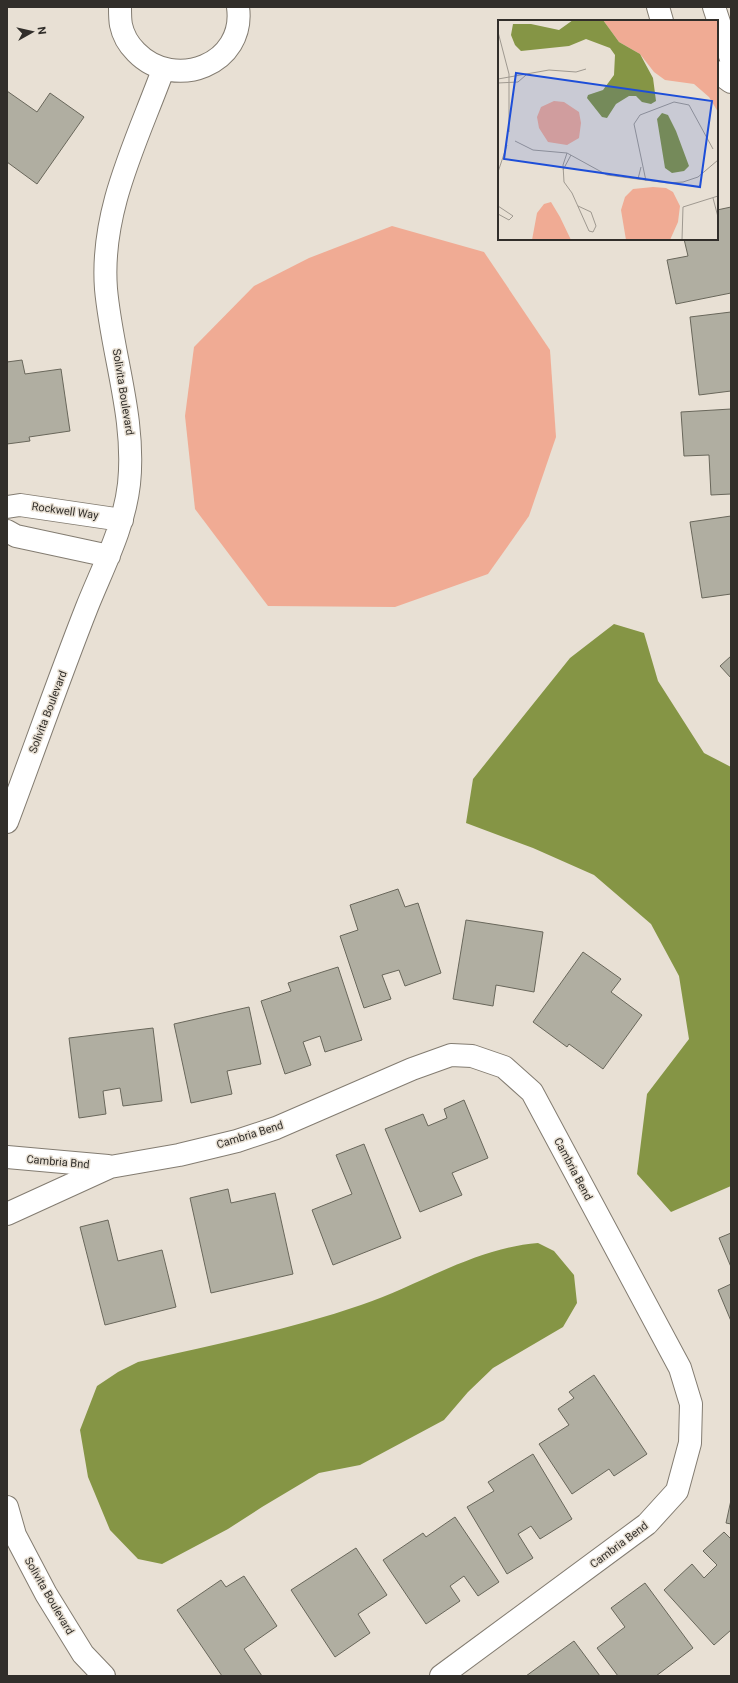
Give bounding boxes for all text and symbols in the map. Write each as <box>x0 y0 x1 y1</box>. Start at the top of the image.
north arrow <box>12 12 52 52</box>
inset map <box>498 20 718 240</box>
text: N <box>34 26 48 36</box>
street label: Solivita Boulevard <box>110 348 136 436</box>
street label: Rockwell Way <box>31 500 100 522</box>
street label: Solivita Boulevard <box>26 669 70 755</box>
street label: Cambria Bend <box>215 1119 285 1151</box>
street label: Cambria Bend <box>551 1135 595 1203</box>
street label: Cambria Bnd <box>26 1153 90 1171</box>
street label: Cambria Bend <box>588 1519 650 1571</box>
street label: Solivita Boulevard <box>22 1555 76 1637</box>

